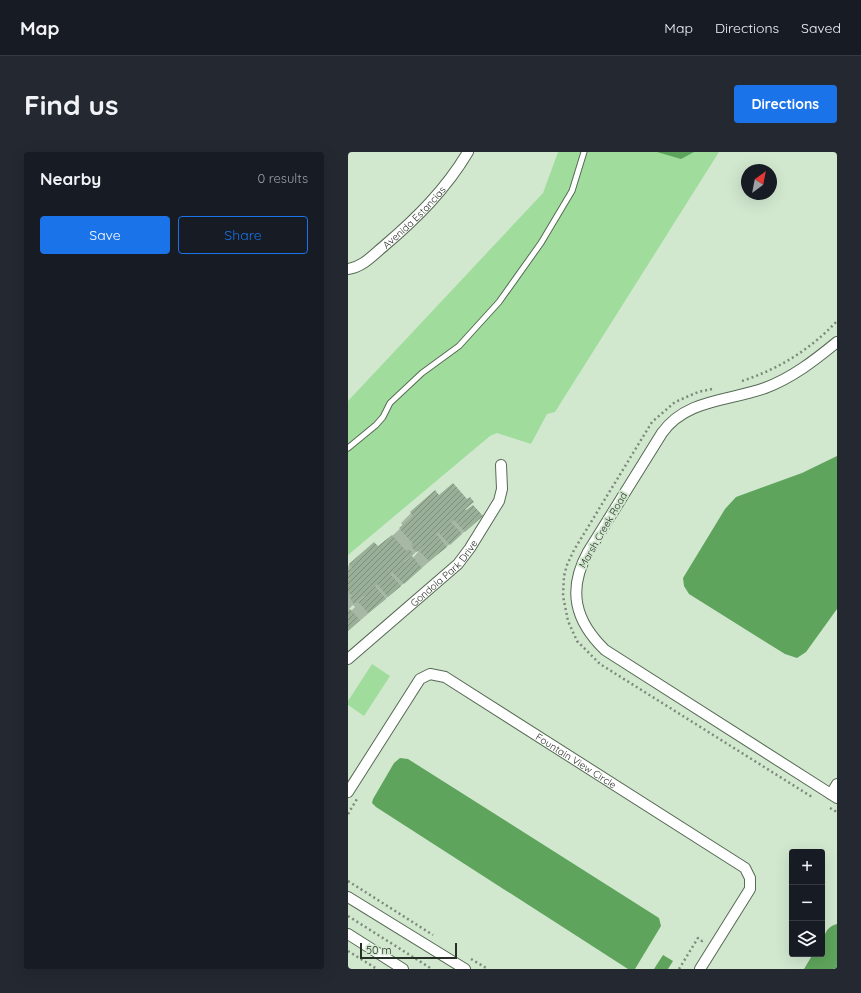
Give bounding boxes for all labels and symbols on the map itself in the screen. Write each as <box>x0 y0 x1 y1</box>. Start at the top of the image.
north arrow <box>741 164 777 200</box>
street label: Avenida Estancias <box>380 183 448 251</box>
street label: Marsh Creek Road <box>576 490 630 570</box>
street label: Gondola Park Drive <box>407 537 480 609</box>
street label: Fountain View Circle <box>533 730 619 791</box>
scale bar <box>360 941 457 960</box>

